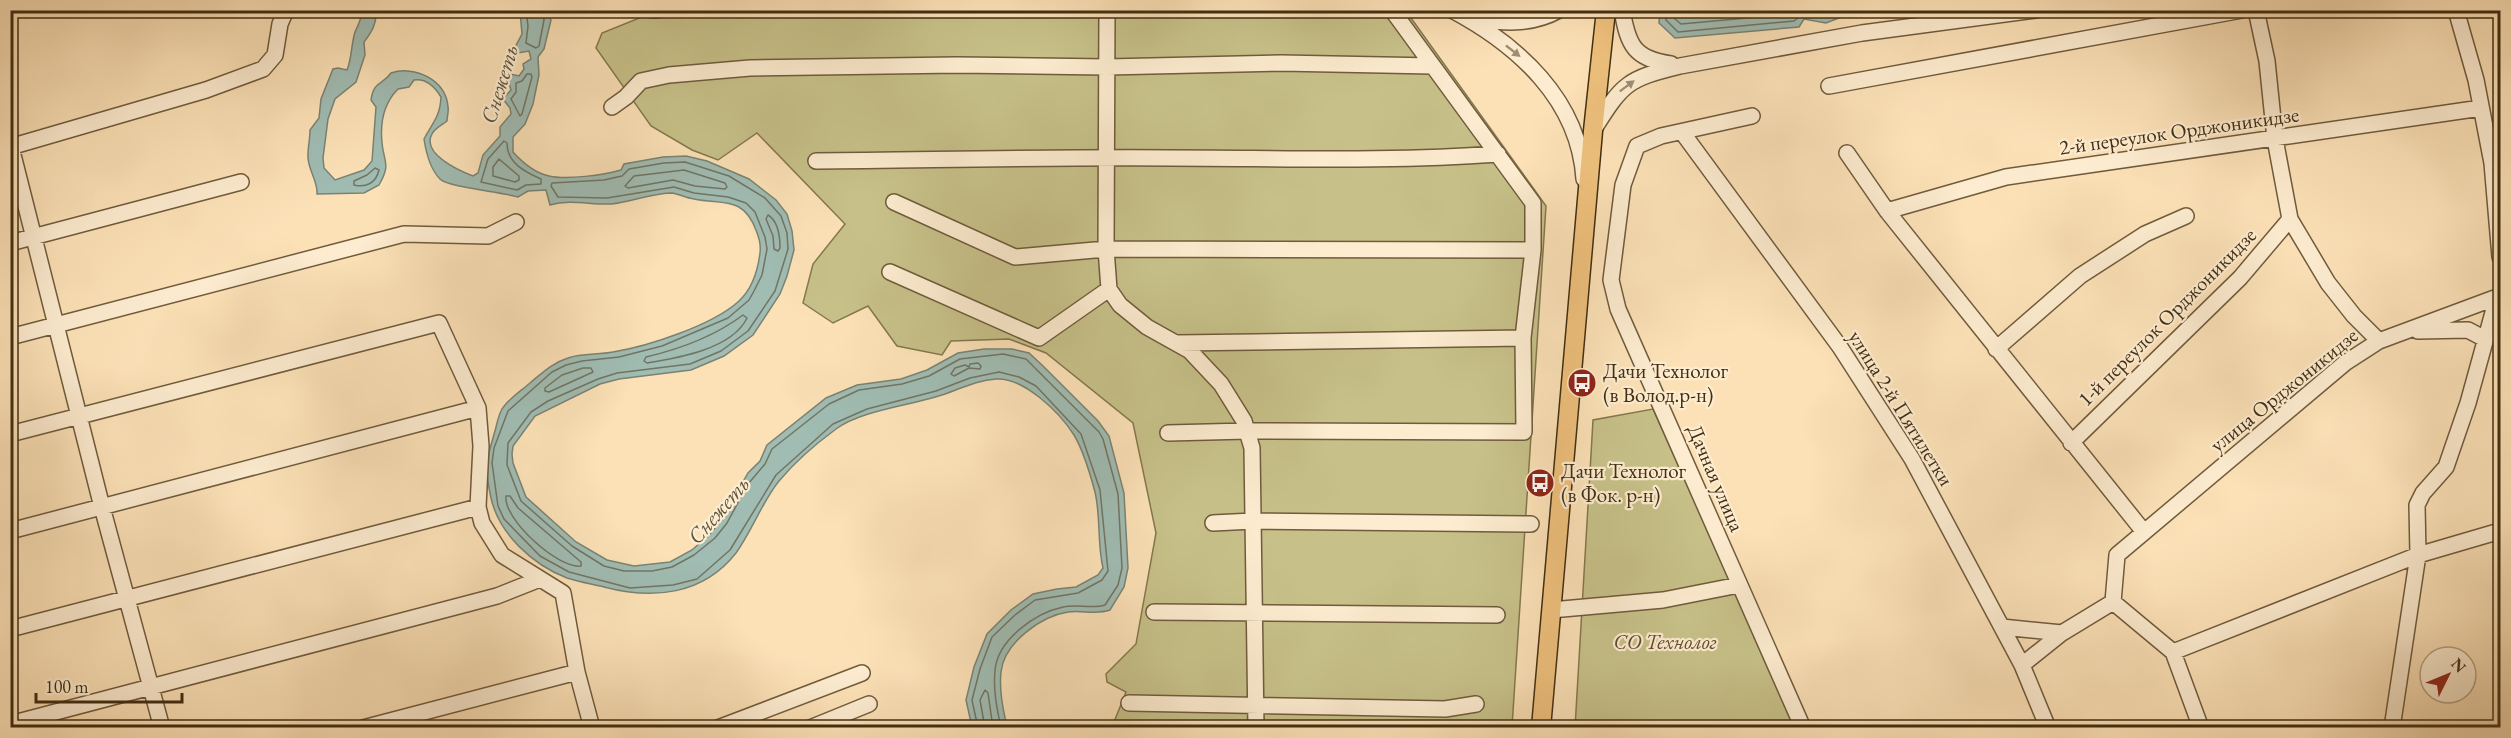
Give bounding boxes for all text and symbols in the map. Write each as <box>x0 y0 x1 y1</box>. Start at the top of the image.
water label: Снежеть <box>474 41 525 127</box>
one-way arrow <box>1505 45 1521 58</box>
one-way arrow <box>1619 80 1635 92</box>
street label: 2-й переулок Орджоникидзе <box>2057 100 2301 161</box>
street label: 1-й переулок Орджоникидзе <box>2072 222 2262 412</box>
street label: улица Орджоникидзе <box>2204 322 2363 458</box>
street label: улица 2-й Пятилетки <box>1843 325 1960 491</box>
place label: Дачи Технолог (в Волод.р-н) <box>1603 357 1729 408</box>
bus stop icon: Дачи Технолог (в Волод.р-н) <box>1566 367 1598 399</box>
street label: Дачная улица <box>1682 420 1751 536</box>
place label: Дачи Технолог (в Фок. р-н) <box>1561 457 1687 508</box>
bus stop icon: Дачи Технолог (в Фок. р-н) <box>1524 467 1556 499</box>
water label: Снежеть <box>681 470 756 550</box>
park label: СО Технолог <box>1614 628 1717 655</box>
north arrow <box>2418 645 2478 705</box>
text: N <box>2447 653 2471 677</box>
scale bar <box>36 666 182 704</box>
text: 100 m <box>45 675 89 698</box>

